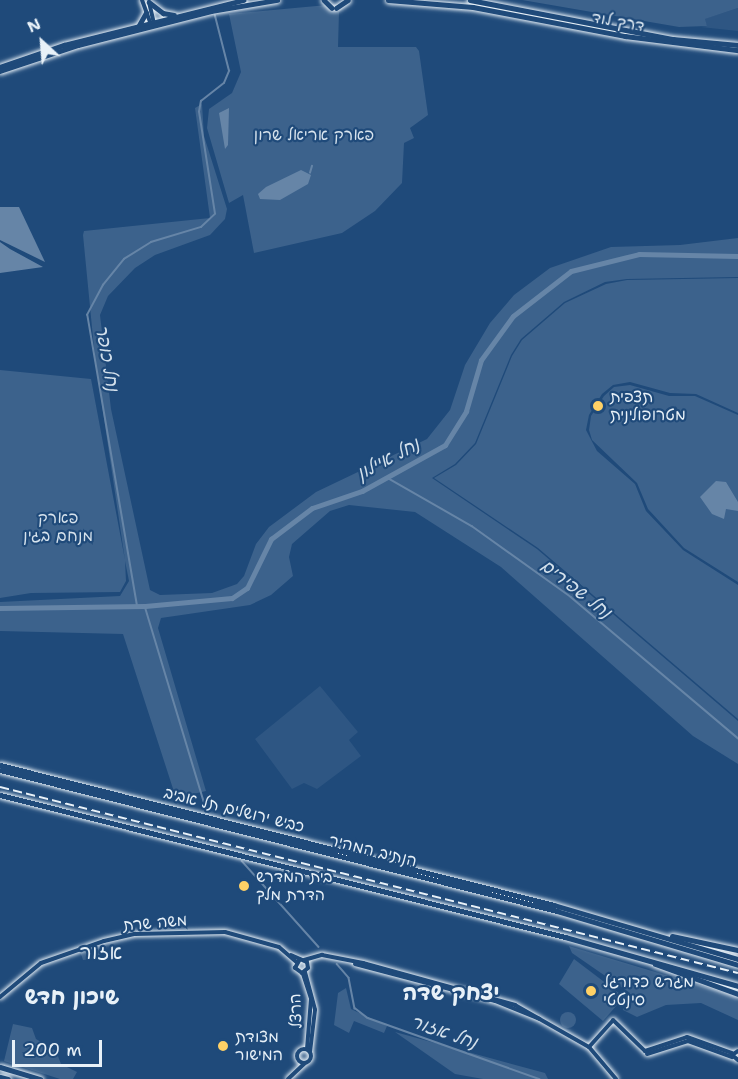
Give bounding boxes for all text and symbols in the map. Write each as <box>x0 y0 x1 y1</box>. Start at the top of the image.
street label: דרך לוד <box>590 8 646 36</box>
north arrow <box>12 12 72 72</box>
text: N <box>24 13 44 38</box>
park label: פארק אריאל שרון <box>254 125 374 145</box>
water label: נחל כופר <box>91 323 123 393</box>
place label: תצפית מטרופולינית <box>610 387 686 425</box>
marker: תצפית מטרופולינית <box>591 399 605 413</box>
water label: נחל איילון <box>353 433 423 485</box>
park label: פארק מנחם בגין <box>23 508 93 546</box>
water label: נחל שפירים <box>537 555 615 623</box>
street label: כביש ירושלים תל אביב <box>162 783 306 837</box>
street label: הנתיב המהיר <box>327 831 419 871</box>
place label: בית המדרש הדרת מלך <box>256 867 332 905</box>
marker: בית המדרש הדרת מלך <box>237 879 251 893</box>
street label: משה שרת <box>122 911 188 935</box>
district label: אזור <box>80 940 122 964</box>
place label: מגרש כדורגל סינטטי <box>603 972 694 1010</box>
district label: יצחק שדה <box>403 980 499 1006</box>
district label: שיכון חדש <box>25 984 119 1010</box>
marker: מגרש כדורגל סינטטי <box>584 984 598 998</box>
street label: הרצל <box>286 993 306 1029</box>
water label: נחל אזור <box>408 1011 480 1053</box>
place label: מצודת המישור <box>235 1027 283 1065</box>
scale bar <box>15 1028 105 1066</box>
text: 200 m <box>23 1038 82 1062</box>
marker: מצודת המישור <box>216 1039 230 1053</box>

